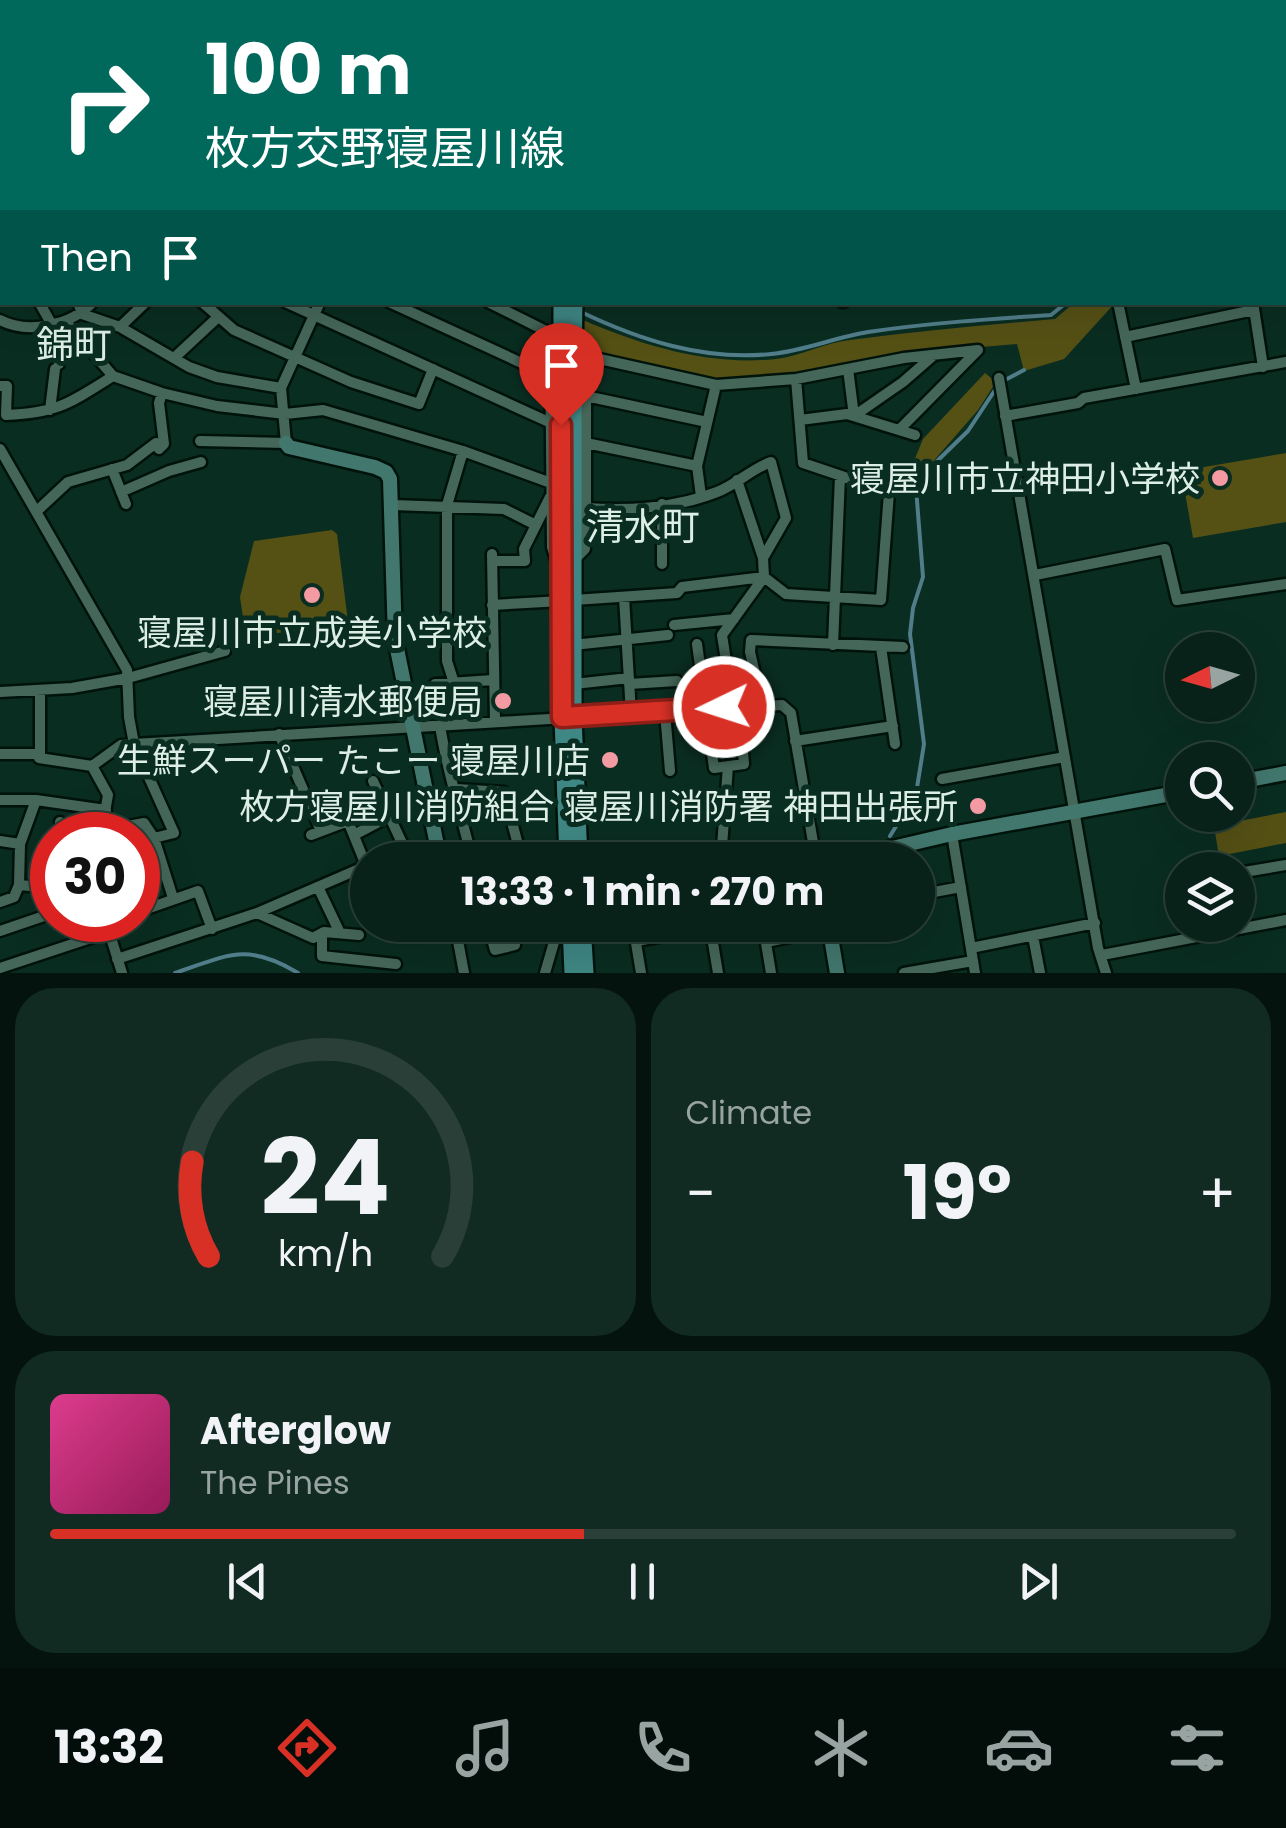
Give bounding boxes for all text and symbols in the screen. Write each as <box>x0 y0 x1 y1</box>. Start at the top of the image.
text: 100 m <box>205 20 412 119</box>
icon: right <box>40 40 170 170</box>
text: 枚方交野寝屋川線 <box>205 117 565 180</box>
icon: arrive <box>153 230 208 285</box>
text: Then <box>40 231 133 284</box>
district label: 錦町 <box>36 318 112 371</box>
pin <box>519 323 604 426</box>
icon: arrive <box>534 338 589 393</box>
place label: 寝屋川市立神田小学校 <box>850 454 1200 503</box>
marker: 寝屋川市立神田小学校 <box>1209 467 1231 489</box>
district label: 清水町 <box>586 500 700 553</box>
marker: 寝屋川市立成美小学校 <box>301 584 323 606</box>
place label: 寝屋川市立成美小学校 <box>137 608 487 657</box>
north arrow <box>1165 632 1255 722</box>
map controls <box>1165 632 1255 942</box>
position arrow <box>672 655 776 759</box>
place label: 寝屋川清水郵便局 <box>203 677 483 726</box>
marker: 寝屋川清水郵便局 <box>492 690 514 712</box>
place label: 生鮮スーパー たこー 寝屋川店 <box>117 736 590 785</box>
button: search <box>1165 742 1255 832</box>
marker: 生鮮スーパー たこー 寝屋川店 <box>599 749 621 771</box>
place label: 枚方寝屋川消防組合 寝屋川消防署 神田出張所 <box>239 782 958 831</box>
marker: 枚方寝屋川消防組合 寝屋川消防署 神田出張所 <box>967 795 989 817</box>
speed limit sign: 30 <box>30 812 160 942</box>
button: layers <box>1165 852 1255 942</box>
text: 13:33 · 1 min · 270 m <box>461 865 824 918</box>
text: Climate <box>686 1090 812 1135</box>
text: 24 <box>260 1105 390 1250</box>
text: 19° <box>903 1140 1012 1245</box>
text: − <box>686 1155 716 1232</box>
text: + <box>1198 1155 1236 1232</box>
text: km/h <box>278 1228 373 1279</box>
text: Afterglow <box>200 1404 391 1457</box>
text: The Pines <box>200 1460 350 1505</box>
icon: previous <box>220 1554 275 1609</box>
icon: pause <box>615 1554 670 1609</box>
icon: next <box>1011 1554 1066 1609</box>
icon: directions <box>272 1713 342 1783</box>
icon: music <box>450 1713 520 1783</box>
icon: phone <box>628 1713 698 1783</box>
icon: climate <box>806 1713 876 1783</box>
icon: car <box>984 1713 1054 1783</box>
icon: filters <box>1162 1713 1232 1783</box>
text: 13:32 <box>54 1716 164 1779</box>

